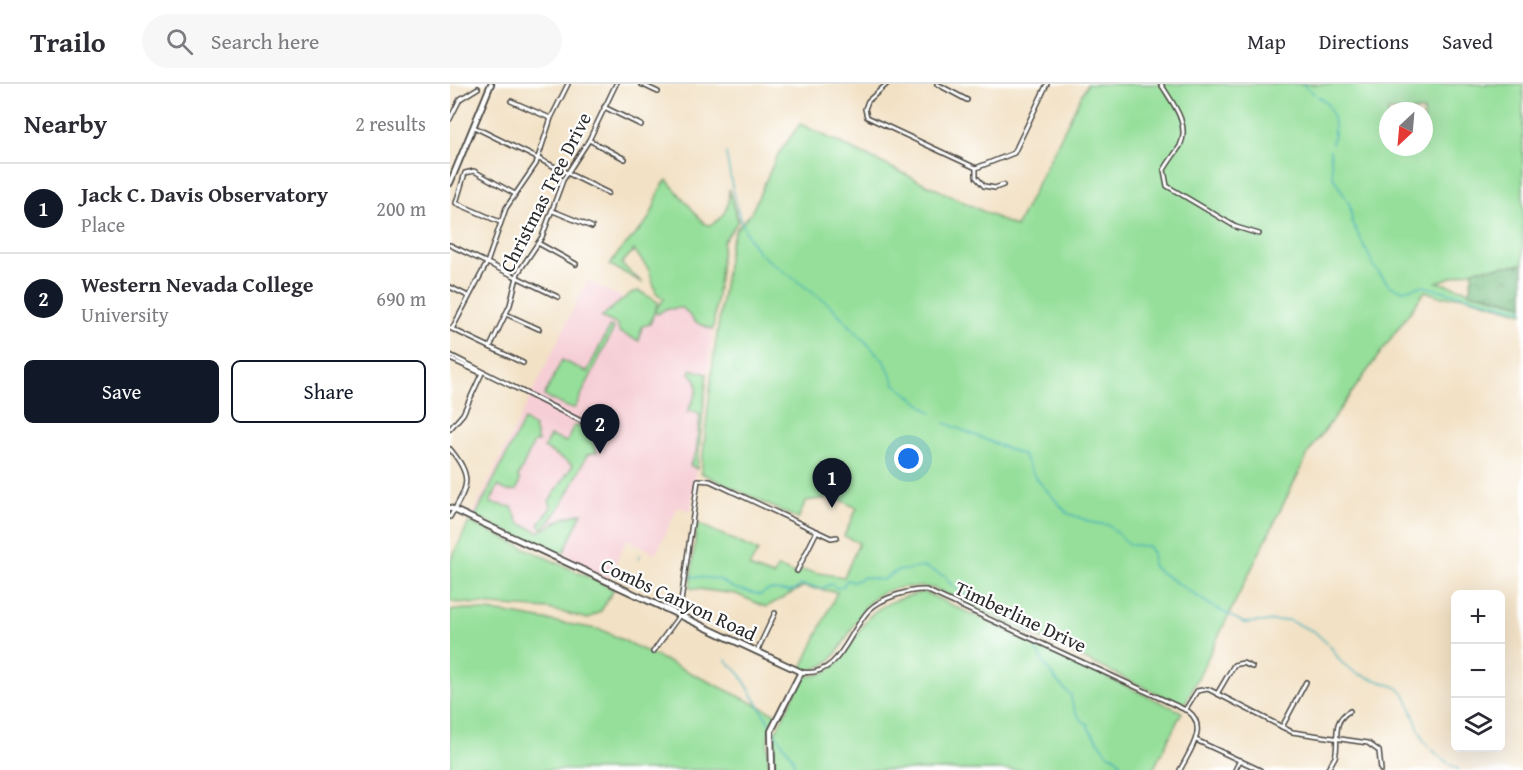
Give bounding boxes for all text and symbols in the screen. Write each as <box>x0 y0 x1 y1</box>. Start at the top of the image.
search box <box>142 14 562 68</box>
text: Trailo <box>30 21 106 62</box>
icon: search <box>163 25 196 58</box>
text: Search here <box>211 25 319 57</box>
text: Map <box>1247 26 1286 57</box>
text: Directions <box>1319 26 1409 57</box>
text: Saved <box>1442 26 1493 57</box>
north arrow <box>1379 102 1433 156</box>
text: Nearby <box>24 104 107 143</box>
street label: Christmas Tree Drive <box>492 107 598 277</box>
text: 2 results <box>355 109 426 138</box>
text: Jack C. Davis Observatory <box>81 178 328 210</box>
text: 1 <box>38 194 49 223</box>
text: 200 m <box>376 194 426 223</box>
text: Place <box>81 210 125 239</box>
text: Western Nevada College <box>81 268 314 300</box>
text: 2 <box>38 284 49 313</box>
text: 690 m <box>376 284 426 313</box>
text: University <box>81 300 169 329</box>
button: Save <box>24 360 219 423</box>
button: Share <box>231 360 426 423</box>
pin: 2 <box>580 404 620 454</box>
your location <box>894 444 923 473</box>
pin: 1 <box>812 458 851 508</box>
street label: Combs Canyon Road <box>596 550 762 648</box>
street label: Timberline Drive <box>950 573 1092 659</box>
map controls <box>1451 590 1505 752</box>
button: + <box>1451 590 1505 644</box>
button: − <box>1451 644 1505 698</box>
button: layers <box>1451 698 1505 752</box>

